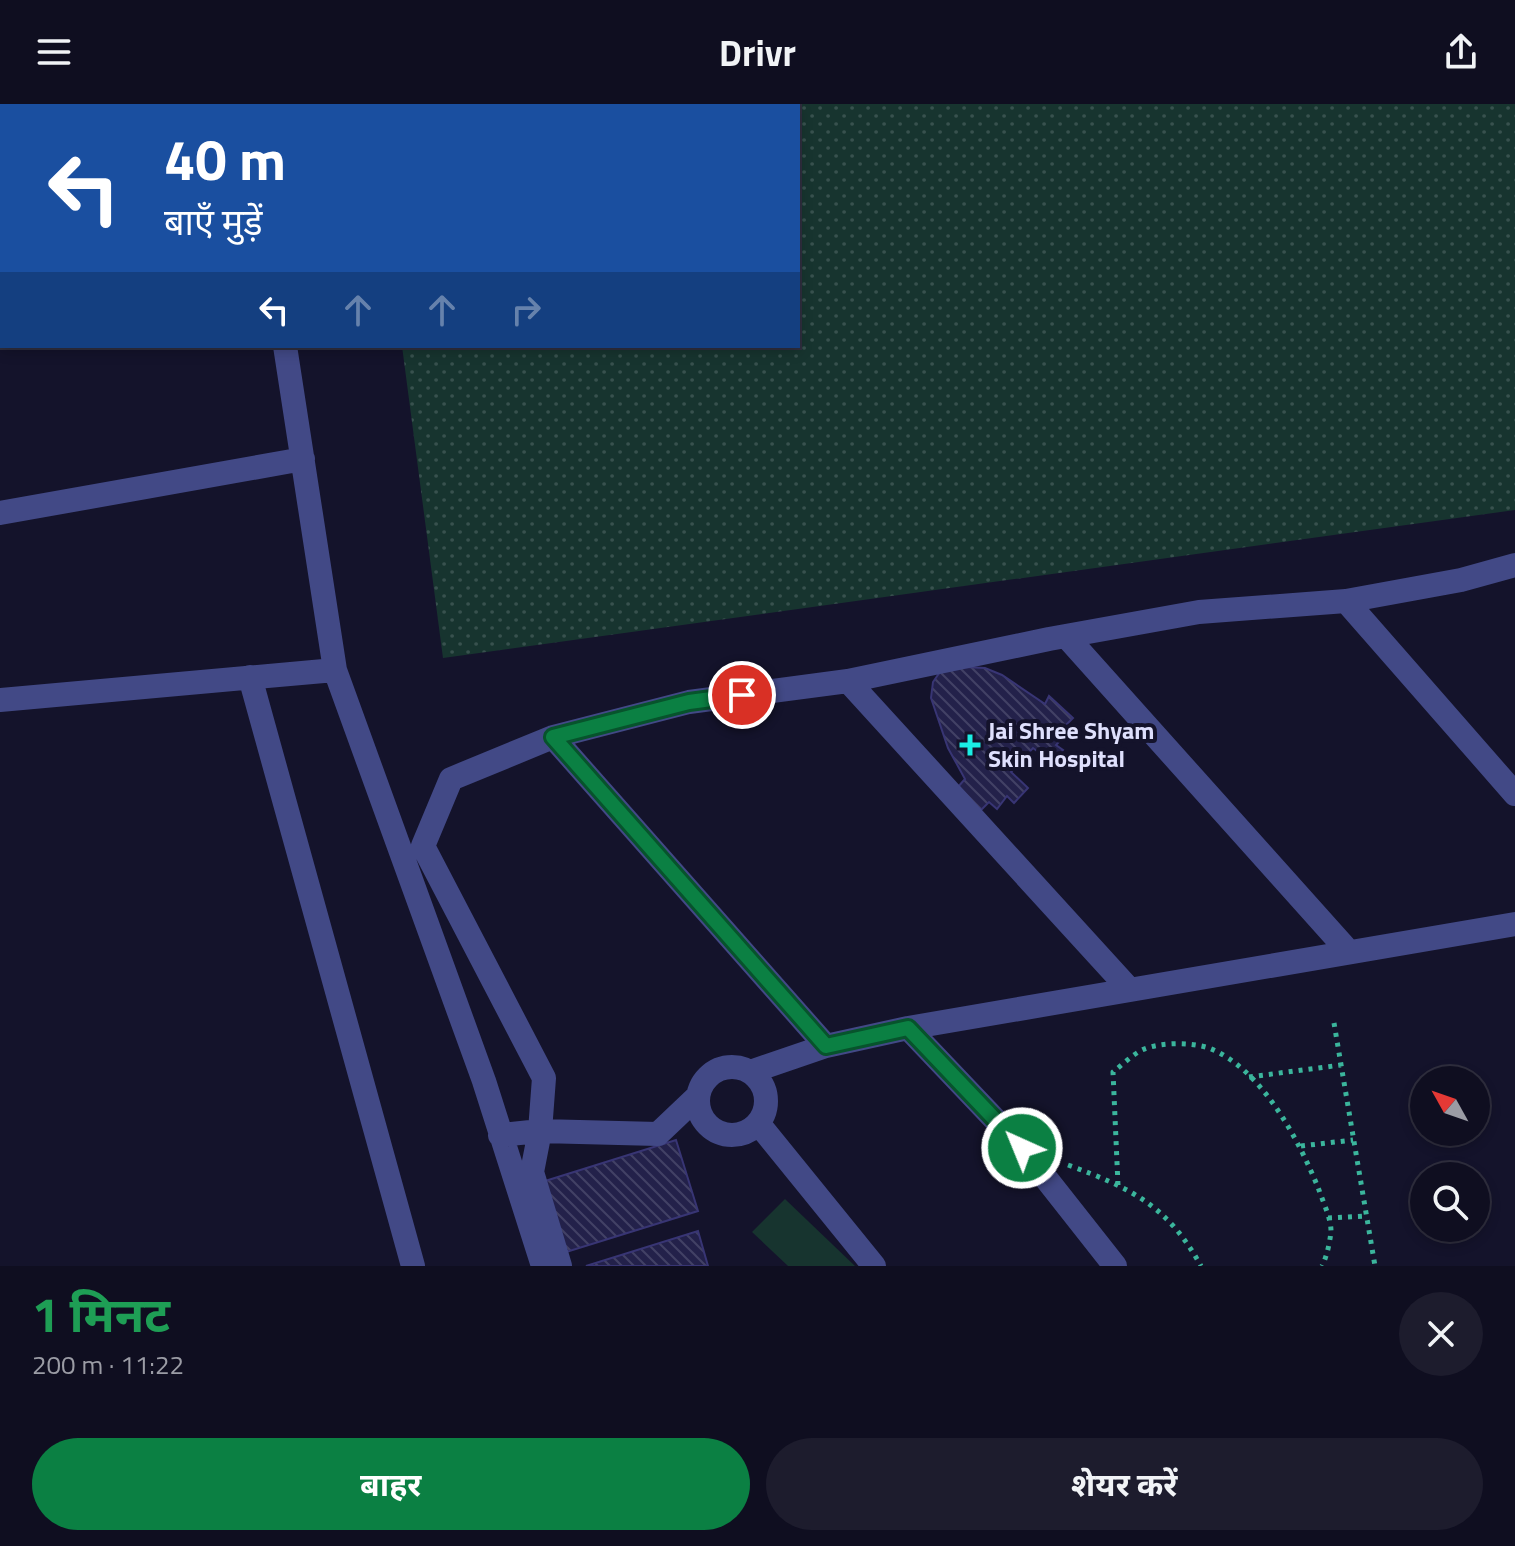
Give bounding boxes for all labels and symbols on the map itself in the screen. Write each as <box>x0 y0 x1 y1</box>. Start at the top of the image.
pin <box>708 661 776 729</box>
place label: Jai Shree Shyam Skin Hospital <box>988 712 1154 776</box>
marker: Jai Shree Shyam Skin Hospital <box>959 734 981 756</box>
north arrow <box>1410 1066 1490 1146</box>
position arrow <box>980 1106 1064 1190</box>

